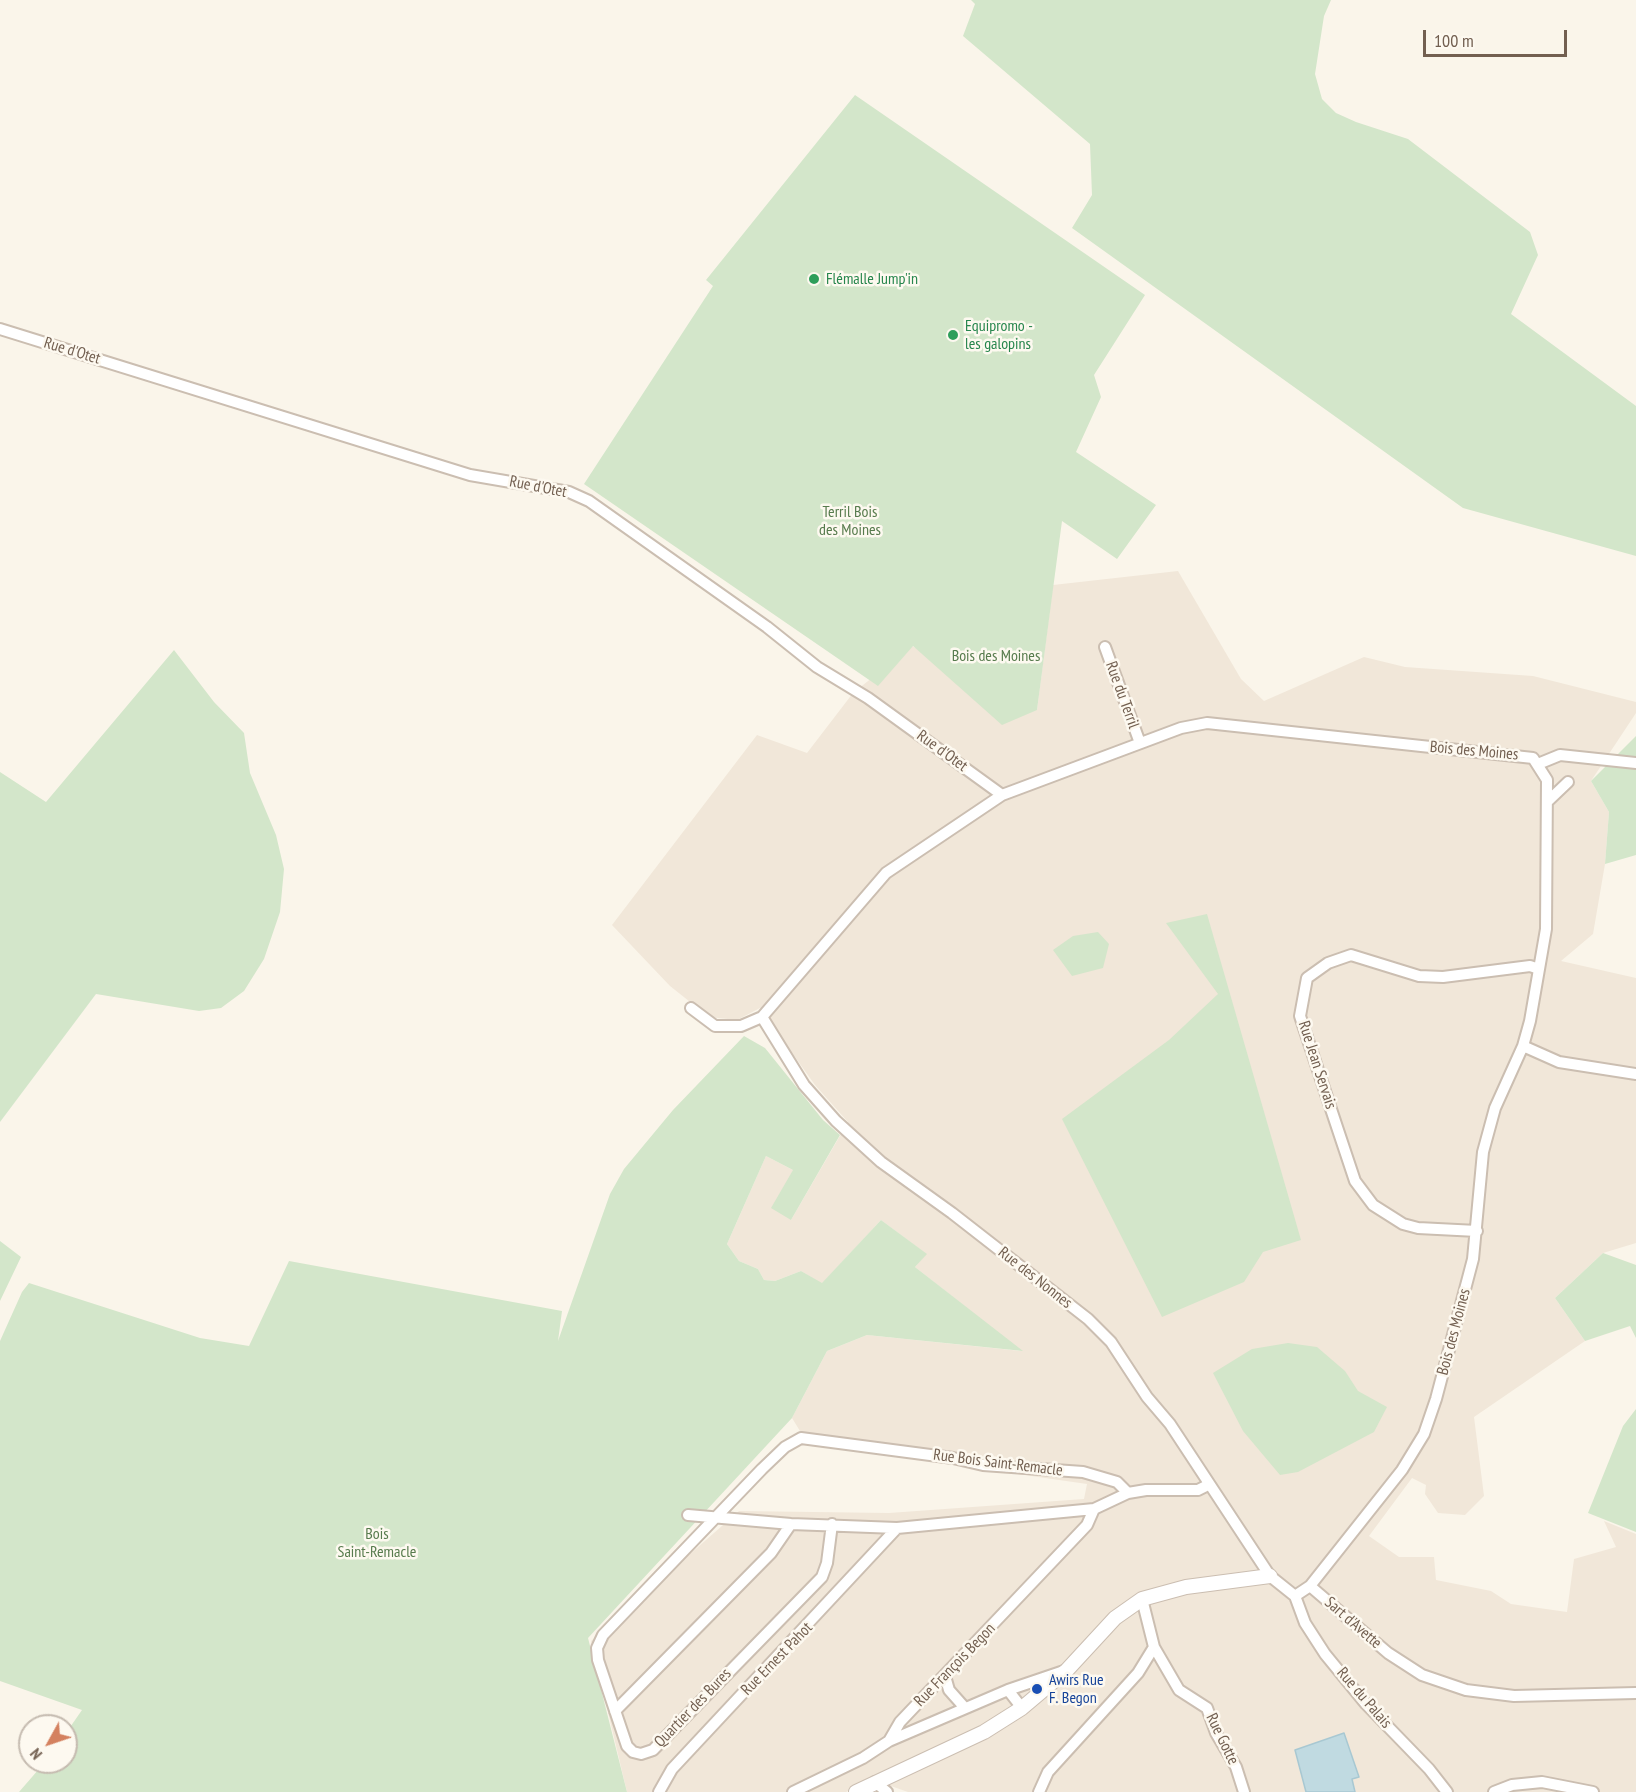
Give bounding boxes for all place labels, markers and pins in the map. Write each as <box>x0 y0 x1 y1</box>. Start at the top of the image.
place label: Flémalle Jump'in <box>826 269 918 289</box>
marker: Flémalle Jump'in <box>807 272 821 286</box>
place label: Equipromo - les galopins <box>965 316 1033 354</box>
marker: Equipromo - les galopins <box>946 328 960 342</box>
place label: Awirs Rue F. Begon <box>1049 1670 1104 1708</box>
marker: Awirs Rue F. Begon <box>1030 1682 1044 1696</box>

